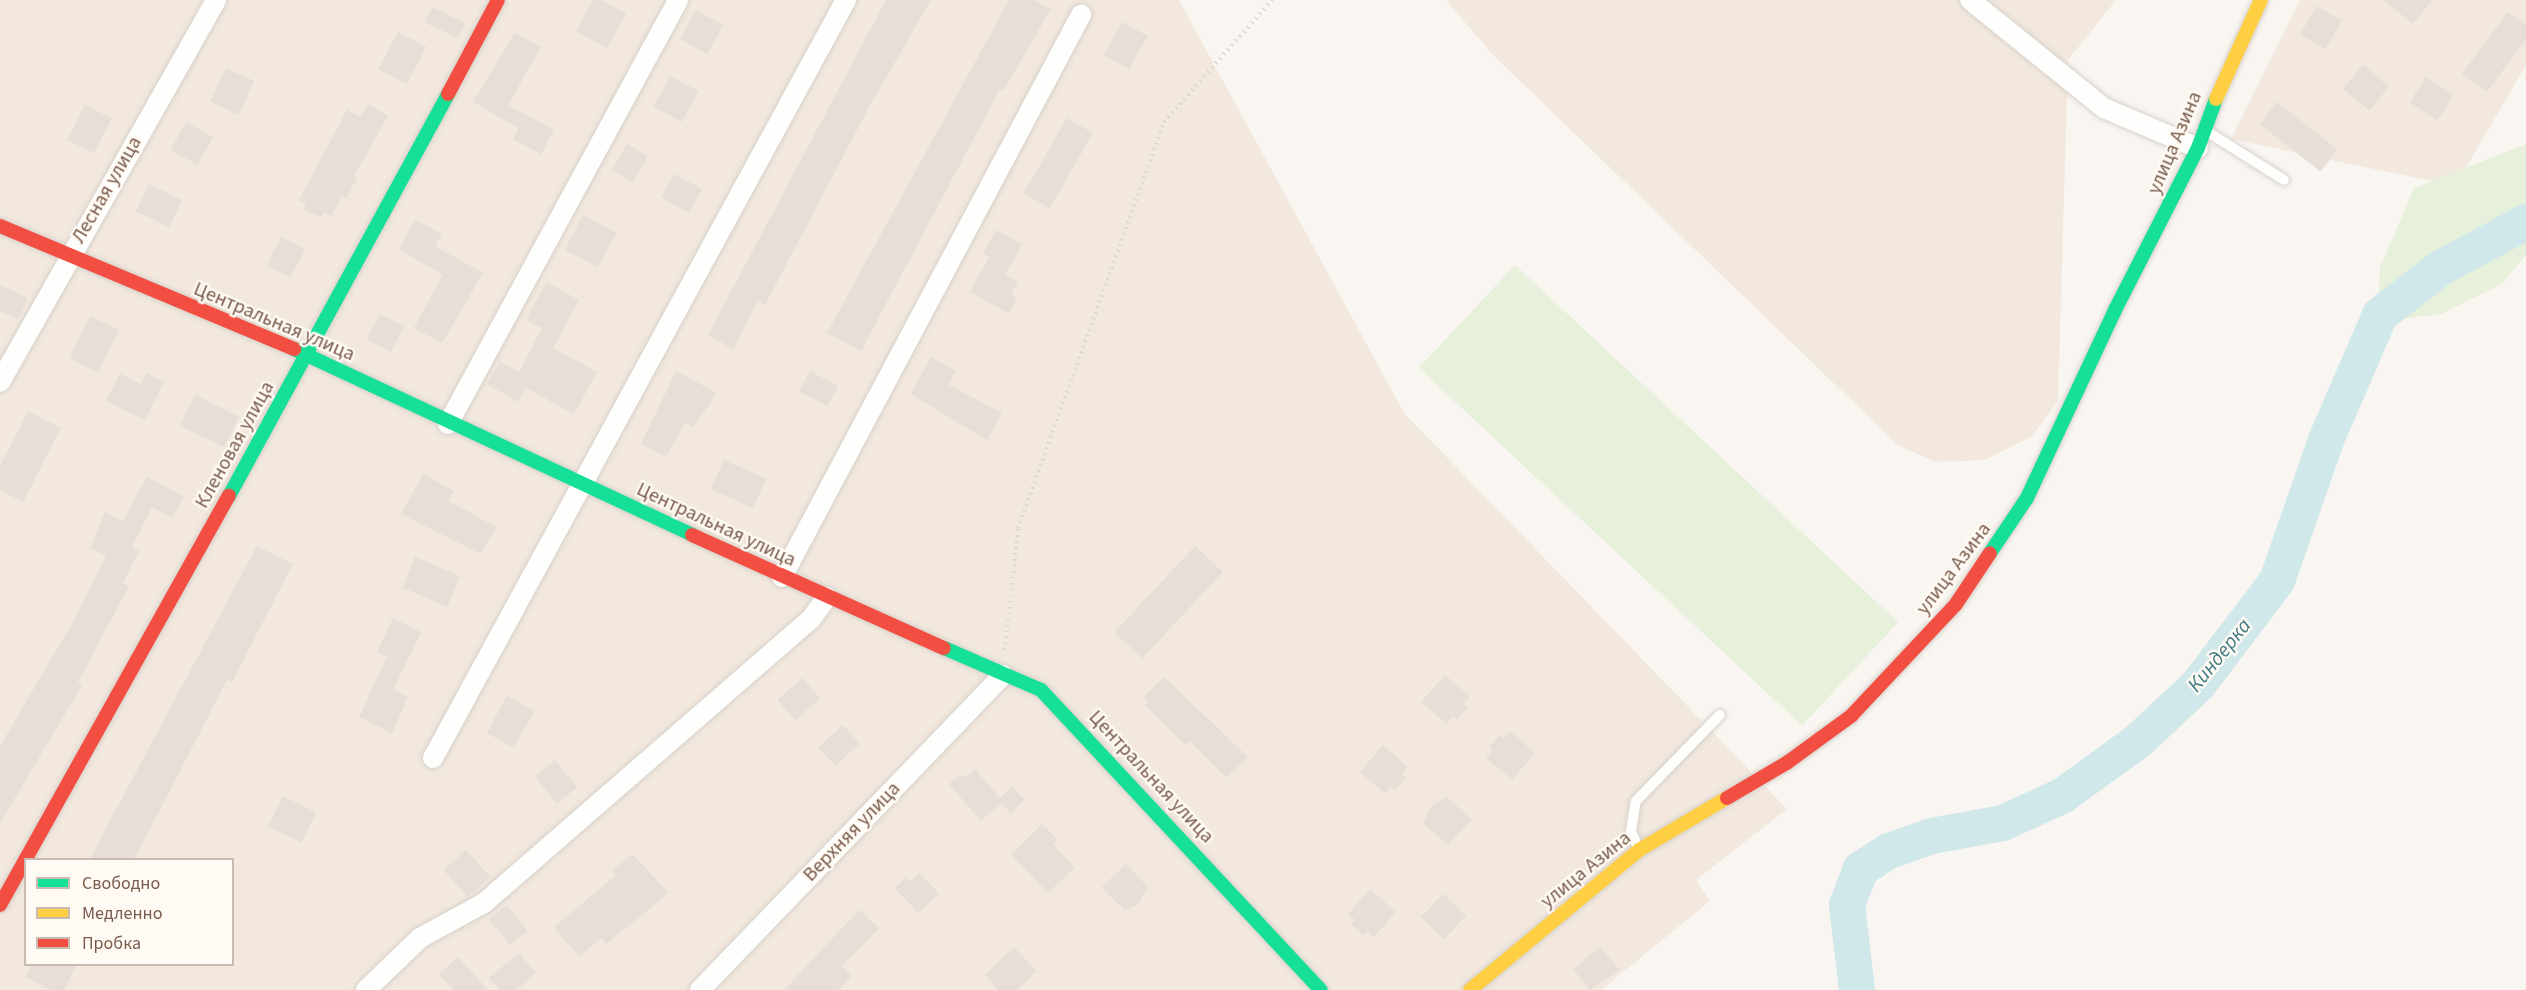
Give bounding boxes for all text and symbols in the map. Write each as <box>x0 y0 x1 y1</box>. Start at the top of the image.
street label: улица Азина <box>2143 88 2207 198</box>
street label: Лесная улица <box>67 132 147 248</box>
street label: Центральная улица <box>190 277 358 367</box>
street label: Кленовая улица <box>190 377 280 513</box>
street label: Центральная улица <box>633 478 799 572</box>
street label: улица Азина <box>1912 518 1996 620</box>
water label: Киндерка <box>2182 613 2256 697</box>
street label: Центральная улица <box>1083 706 1219 848</box>
street label: Верхняя улица <box>798 777 906 887</box>
street label: улица Азина <box>1536 826 1636 914</box>
legend <box>24 858 234 966</box>
text: Свободно <box>82 871 160 896</box>
text: Медленно <box>82 901 162 926</box>
text: Пробка <box>82 931 141 956</box>

